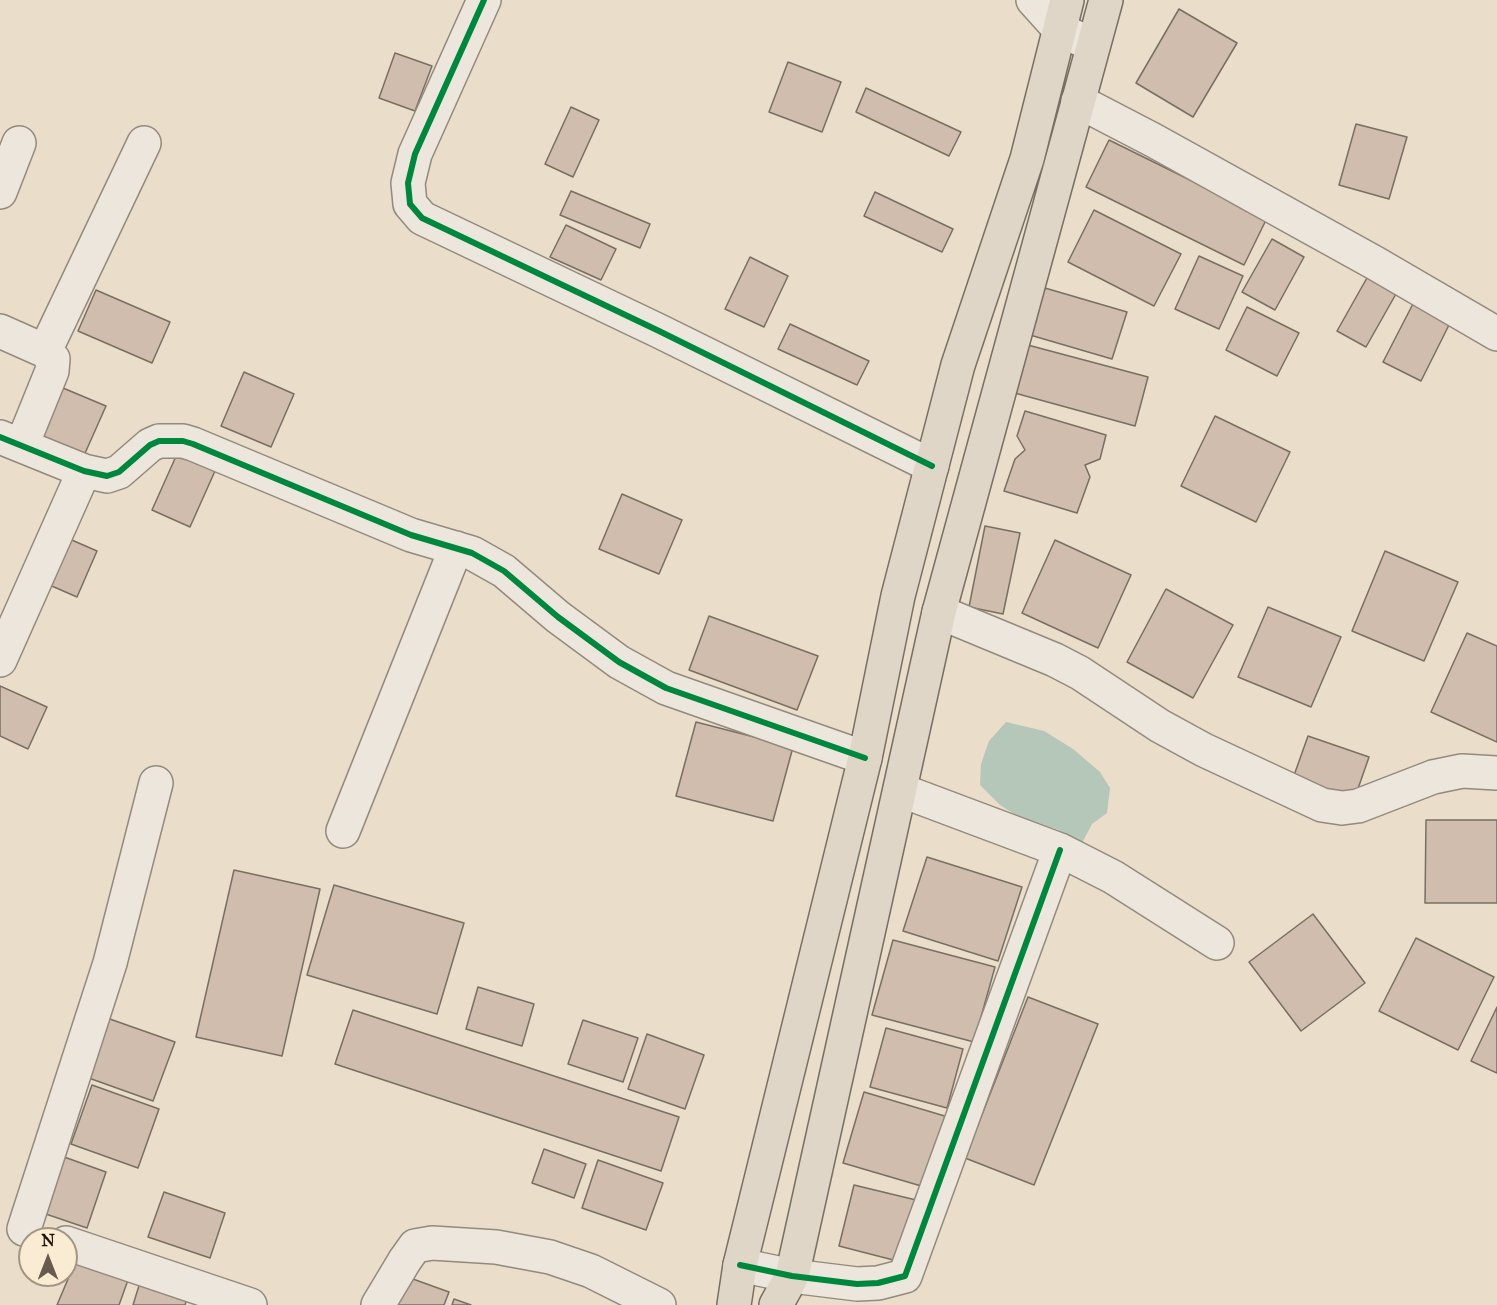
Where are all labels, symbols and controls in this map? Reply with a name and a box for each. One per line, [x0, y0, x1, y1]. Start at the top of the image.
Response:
north arrow [18, 1227, 78, 1287]
text: N [41, 1231, 55, 1250]

